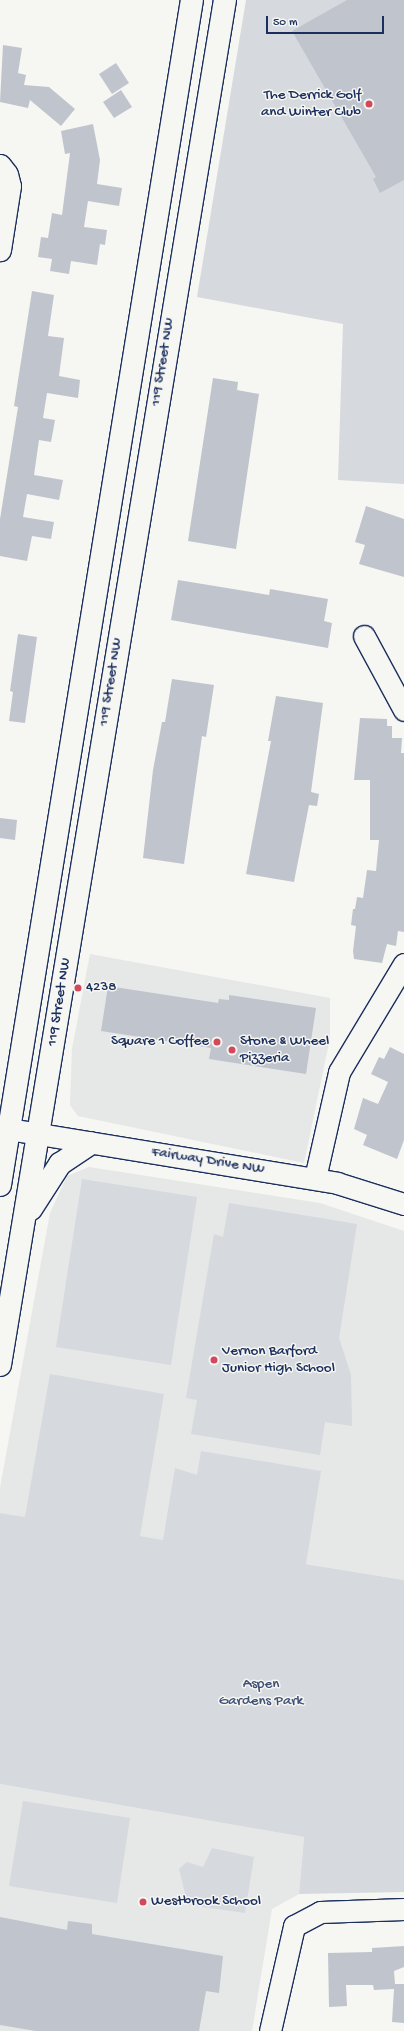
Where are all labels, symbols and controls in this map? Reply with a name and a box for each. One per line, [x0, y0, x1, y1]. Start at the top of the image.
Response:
scale bar [268, 8, 386, 34]
text: 50 m [273, 16, 298, 30]
place label: The Derrick Golf and Winter Club [261, 86, 361, 121]
marker: The Derrick Golf and Winter Club [364, 99, 374, 109]
street label: 119 Street NW [147, 317, 179, 407]
street label: 119 Street NW [95, 637, 127, 727]
street label: 119 Street NW [44, 957, 76, 1047]
place label: 4238 [86, 979, 116, 997]
marker: 4238 [73, 983, 83, 993]
place label: Stone & Wheel Pizzeria [240, 1032, 329, 1067]
place label: Square 1 Coffee [111, 1033, 209, 1051]
marker: Square 1 Coffee [212, 1037, 222, 1047]
marker: Stone & Wheel Pizzeria [227, 1045, 237, 1055]
street label: Fairway Drive NW [150, 1143, 266, 1179]
place label: Vernon Barford Junior High School [222, 1342, 335, 1377]
marker: Vernon Barford Junior High School [209, 1355, 219, 1365]
park label: Aspen Gardens Park [219, 1675, 303, 1710]
place label: Westbrook School [151, 1893, 261, 1911]
marker: Westbrook School [138, 1897, 148, 1907]

